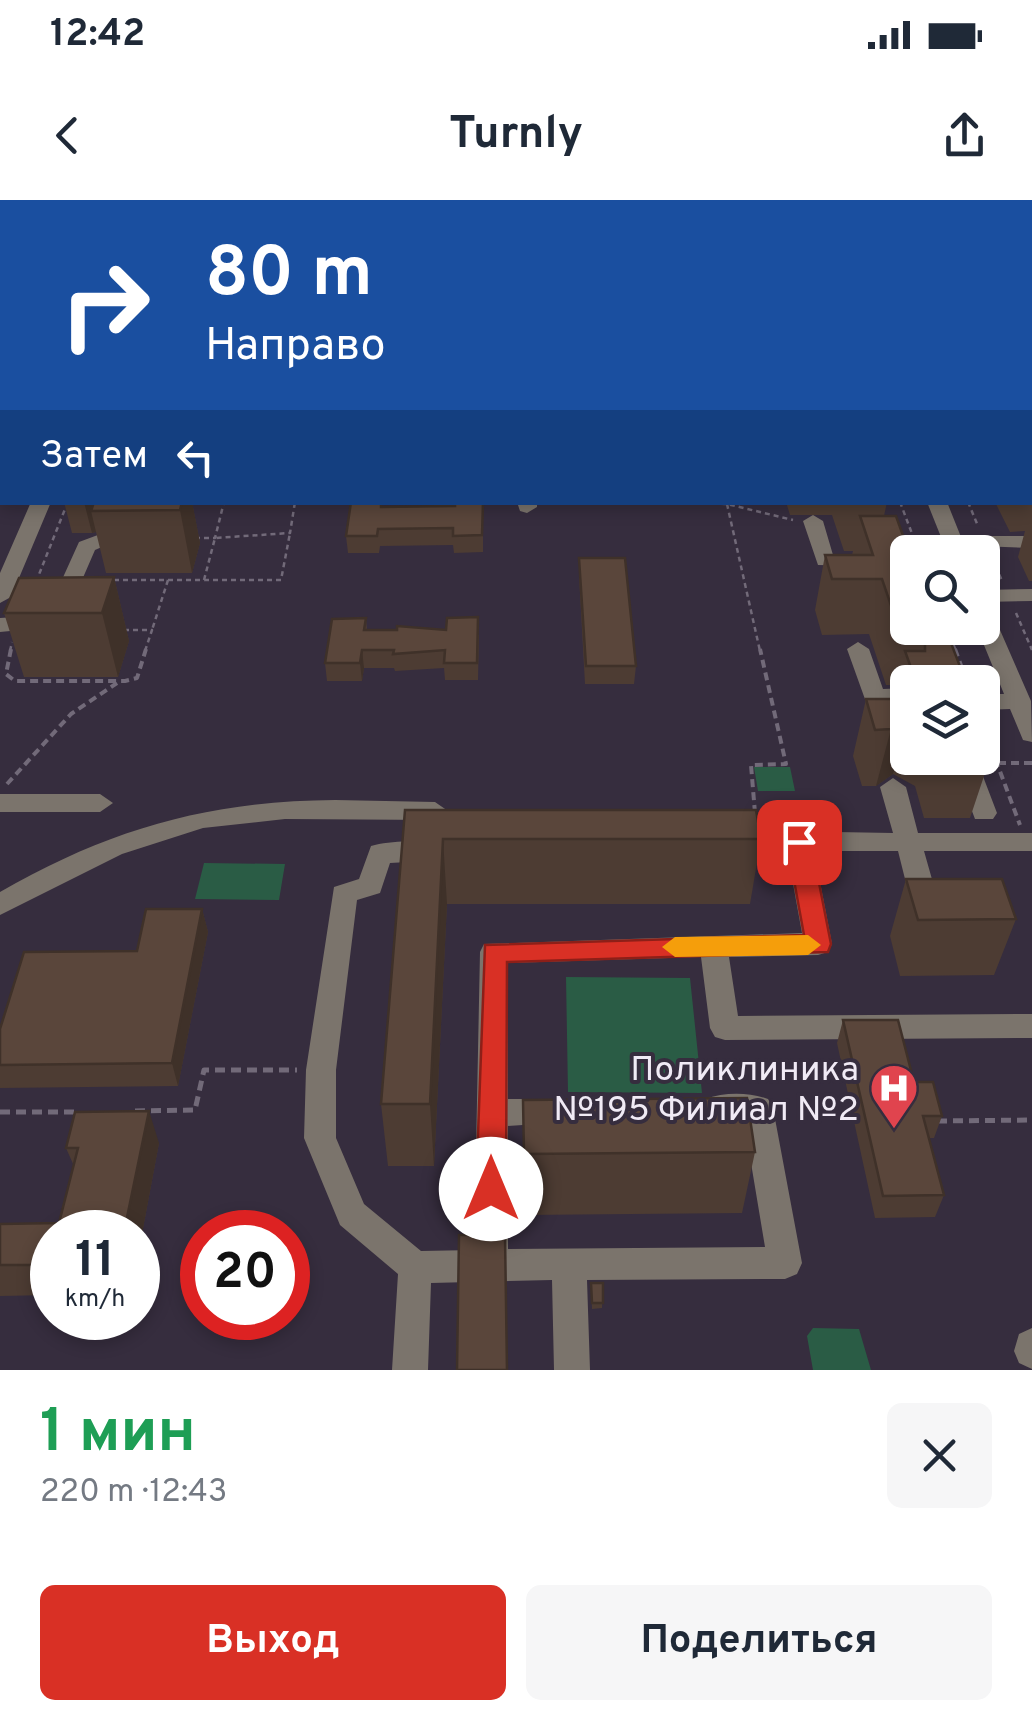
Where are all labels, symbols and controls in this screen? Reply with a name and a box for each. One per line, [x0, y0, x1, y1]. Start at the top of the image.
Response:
text: 12:42 [50, 11, 145, 60]
text: Turnly [449, 107, 583, 164]
icon: back [40, 108, 95, 163]
icon: share [937, 108, 992, 163]
text: 80 m [205, 232, 373, 321]
icon: right [40, 240, 170, 370]
text: Направо [205, 319, 386, 376]
icon: left [168, 430, 223, 485]
text: Затем [40, 433, 148, 482]
map controls [890, 535, 1000, 775]
button: search [890, 535, 1000, 645]
button: layers [890, 665, 1000, 775]
pin [757, 800, 842, 885]
icon: arrive [772, 815, 827, 870]
place label: Поликлиника №195 Филиал №2 [553, 1049, 859, 1133]
hospital icon: Поликлиника №195 Филиал №2 [868, 1062, 920, 1130]
position arrow [439, 1137, 543, 1241]
speed limit sign: 20 [180, 1210, 310, 1340]
text: 11 [75, 1231, 115, 1294]
text: km/h [65, 1284, 125, 1316]
text: 1 мин [40, 1397, 196, 1473]
button: close [887, 1403, 992, 1508]
text: 220 m · 12:43 [40, 1473, 227, 1513]
button: Выход [40, 1585, 506, 1700]
button: Поделиться [526, 1585, 992, 1700]

